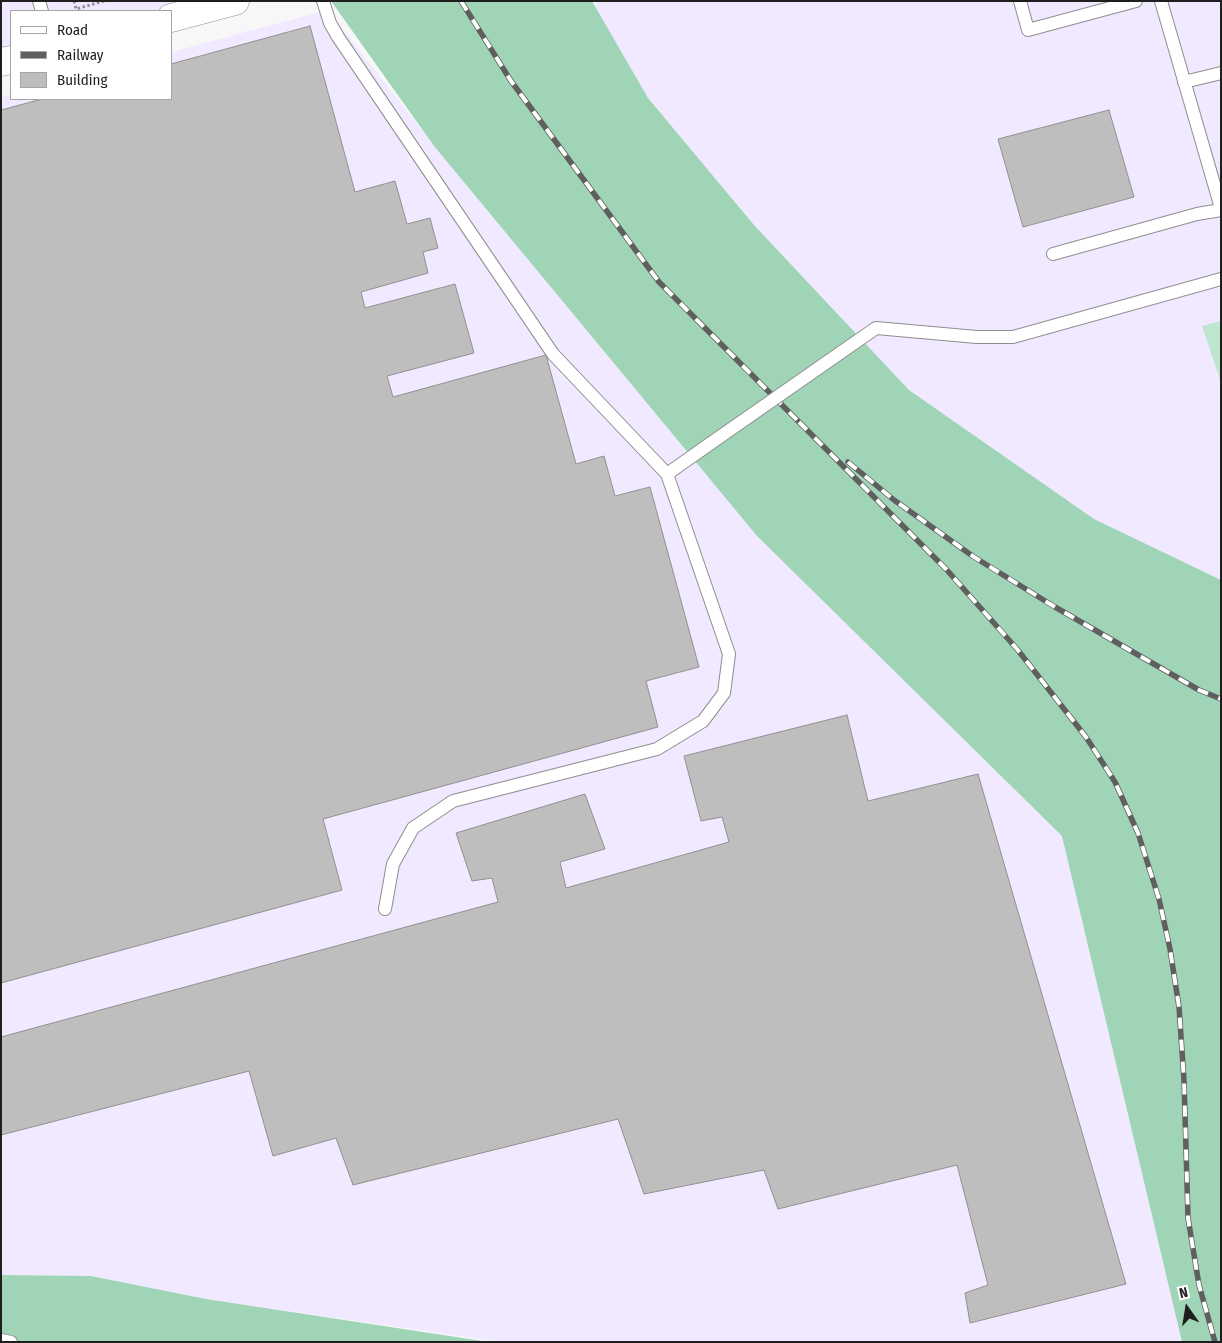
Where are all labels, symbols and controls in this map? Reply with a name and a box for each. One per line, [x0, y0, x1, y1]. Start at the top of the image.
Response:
legend [10, 10, 172, 100]
text: Road [57, 21, 88, 39]
text: Railway [57, 46, 104, 64]
text: Building [57, 71, 108, 89]
north arrow [1162, 1283, 1212, 1333]
text: N [1178, 1284, 1190, 1302]

